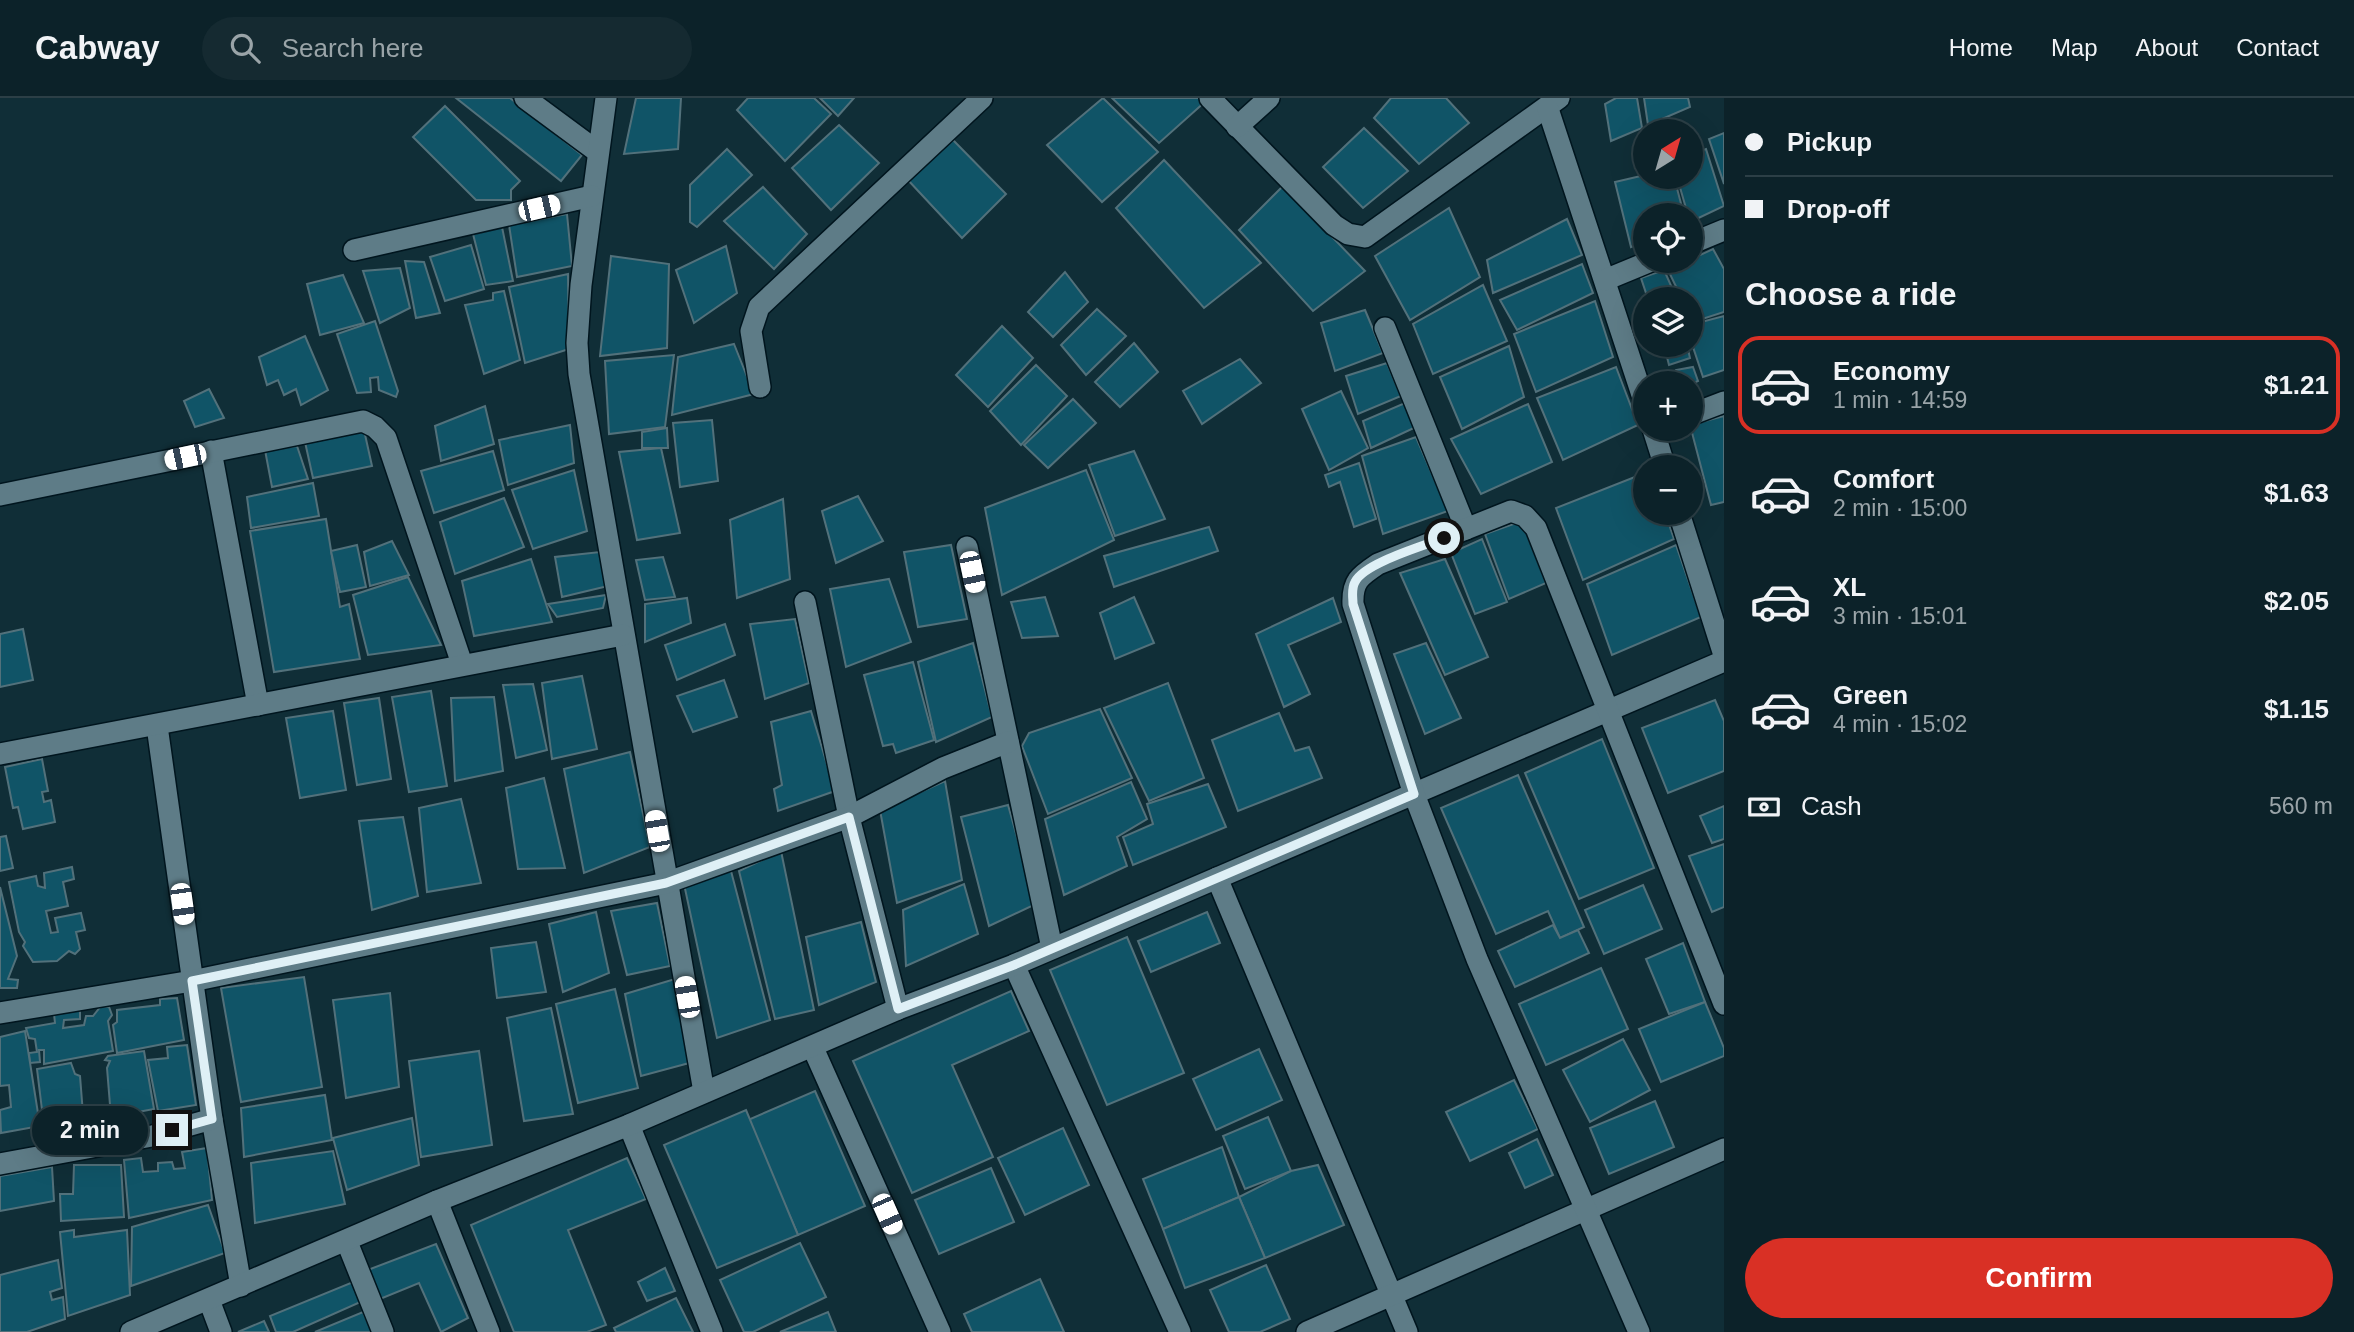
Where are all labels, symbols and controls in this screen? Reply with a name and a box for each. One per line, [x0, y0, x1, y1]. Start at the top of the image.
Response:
search box [202, 17, 692, 80]
text: Cabway [35, 29, 160, 66]
icon: search [226, 29, 264, 67]
text: Search here [282, 33, 423, 63]
text: Home [1949, 34, 2013, 61]
text: Map [2051, 34, 2098, 61]
text: About [2136, 34, 2198, 61]
text: Contact [2236, 34, 2319, 61]
north arrow [1633, 119, 1703, 189]
map controls [1633, 119, 1703, 525]
text: Pickup [1787, 127, 1872, 157]
car [517, 193, 562, 223]
text: Drop-off [1787, 194, 1890, 224]
button: locate [1633, 203, 1703, 273]
text: Choose a ride [1745, 276, 1957, 312]
button: layers [1633, 287, 1703, 357]
icon: car [1749, 354, 1812, 417]
text: Economy [1833, 356, 1950, 386]
text: $1.21 [2264, 370, 2329, 400]
button: + [1633, 371, 1703, 441]
text: 1 min · 14:59 [1833, 387, 1967, 413]
car [163, 442, 208, 472]
button: − [1633, 455, 1703, 525]
icon: car [1749, 462, 1812, 525]
text: Comfort [1833, 464, 1934, 494]
text: $1.63 [2264, 478, 2329, 508]
text: 2 min · 15:00 [1833, 495, 1967, 521]
route start [1428, 522, 1460, 554]
car [958, 549, 987, 595]
icon: car [1749, 570, 1812, 633]
text: XL [1833, 572, 1866, 602]
text: $2.05 [2264, 586, 2329, 616]
text: 3 min · 15:01 [1833, 603, 1967, 629]
icon: car [1749, 678, 1812, 741]
text: Green [1833, 680, 1908, 710]
text: $1.15 [2264, 694, 2329, 724]
text: 4 min · 15:02 [1833, 711, 1967, 737]
icon: cash [1745, 788, 1783, 826]
text: Cash [1801, 791, 1862, 821]
text: 560 m [2269, 793, 2333, 819]
car [644, 808, 671, 854]
car [169, 882, 196, 926]
car [674, 974, 701, 1020]
callout: 2 min [32, 1105, 148, 1154]
route end [156, 1114, 188, 1146]
text: 2 min [60, 1117, 120, 1143]
car [869, 1191, 906, 1237]
button: Confirm [1745, 1238, 2333, 1318]

